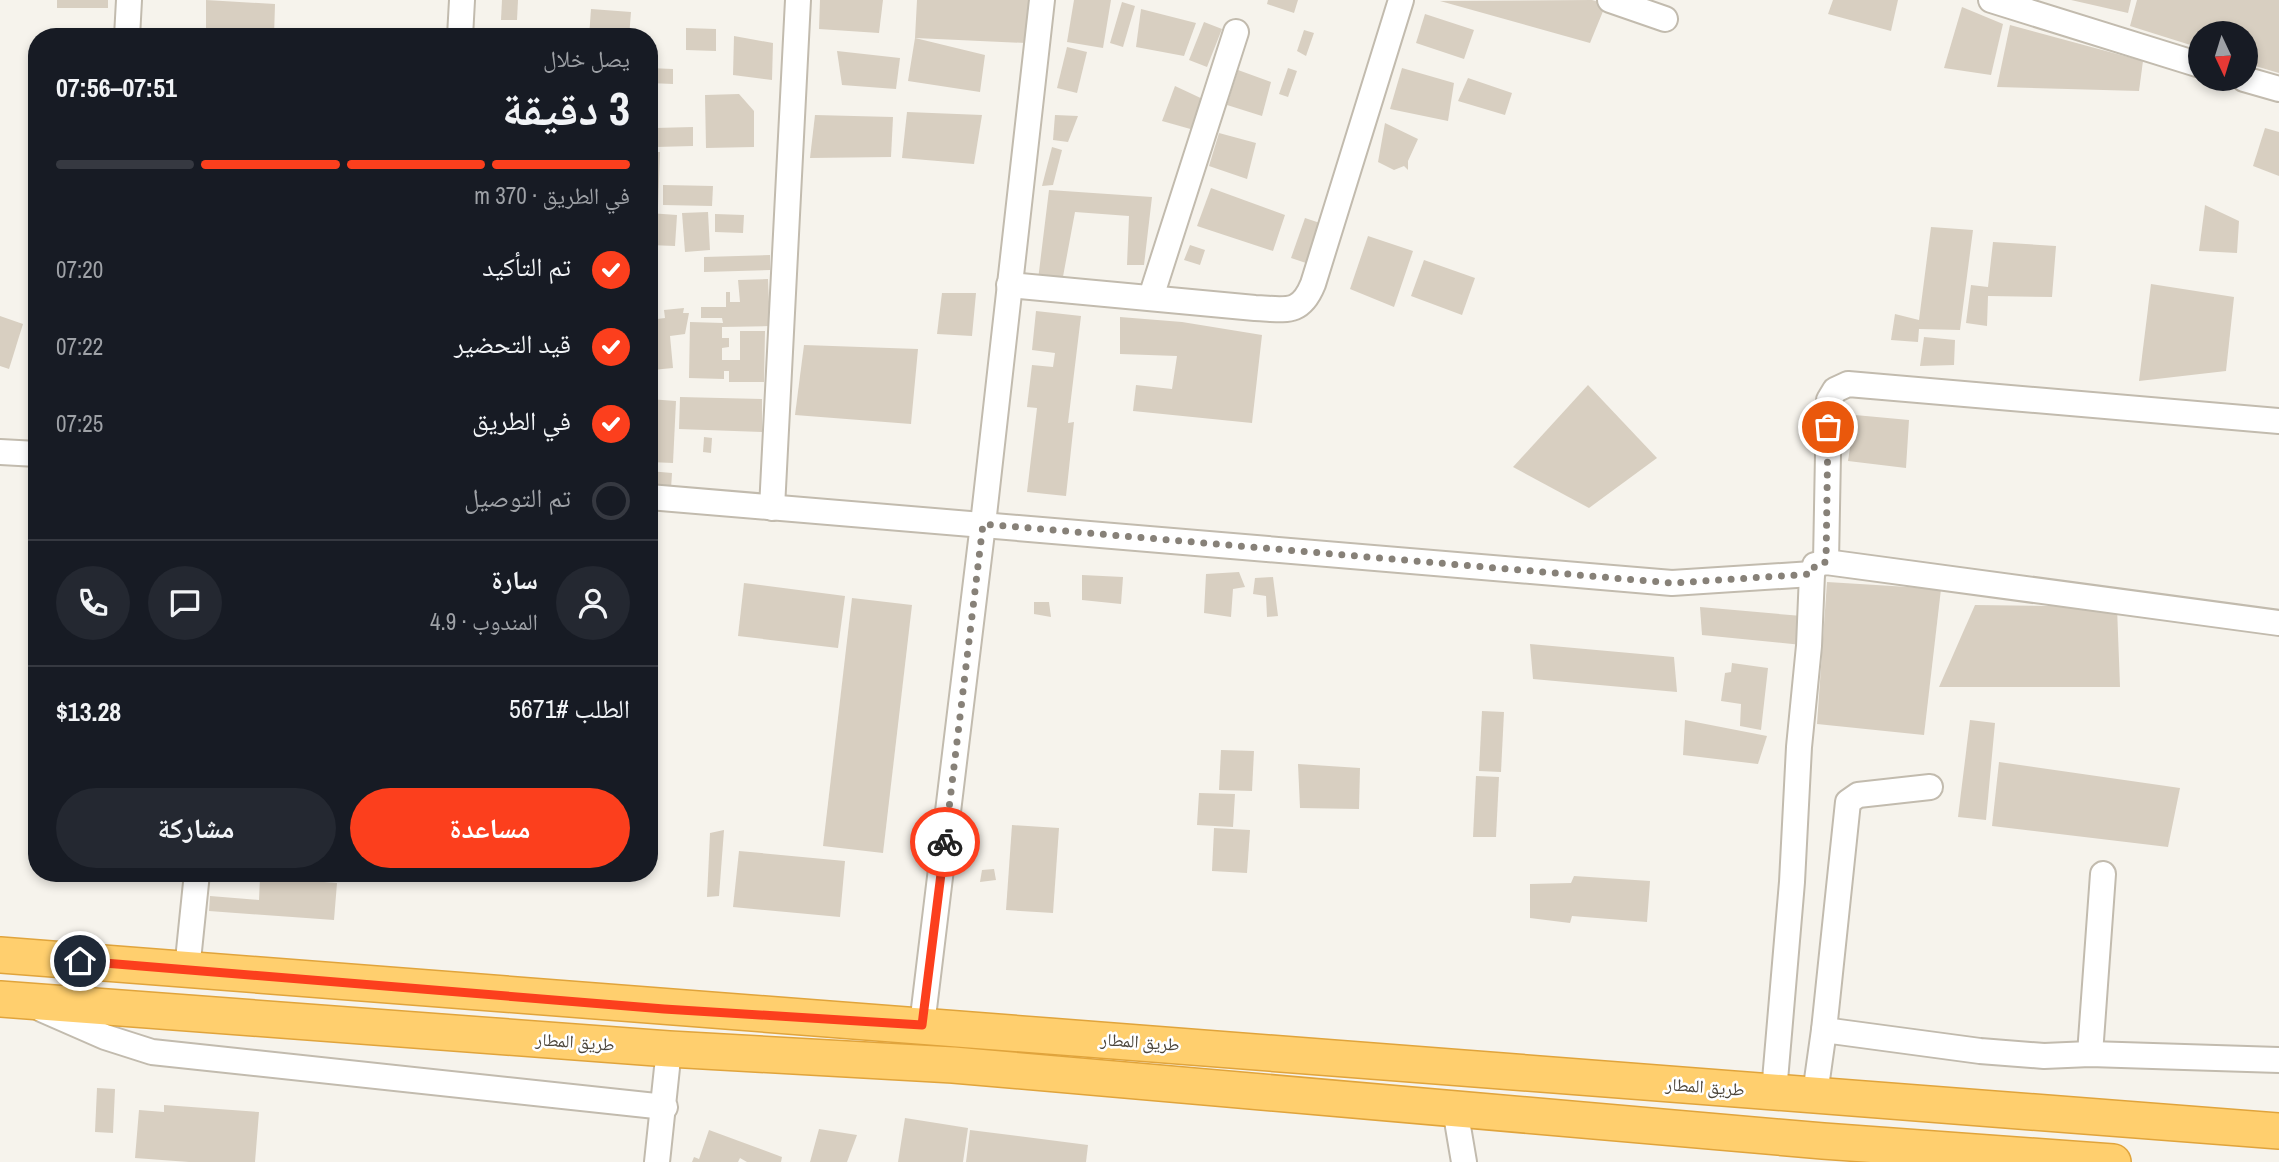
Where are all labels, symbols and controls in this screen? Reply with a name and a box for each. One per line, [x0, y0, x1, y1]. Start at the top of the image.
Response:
north arrow [2188, 21, 2258, 91]
map controls [2188, 21, 2258, 91]
text: يصل خلال [543, 43, 630, 74]
text: 07:51–07:56 [56, 70, 177, 105]
text: 3 دقيقة [502, 77, 630, 139]
text: في الطريق · 370 m [474, 180, 630, 211]
text: تم التأكيد [482, 249, 571, 284]
icon: check [592, 251, 630, 289]
text: 07:20 [56, 254, 103, 285]
text: قيد التحضير [454, 326, 571, 361]
icon: check [592, 328, 630, 366]
text: 07:22 [56, 331, 103, 362]
pin [1798, 397, 1858, 457]
text: في الطريق [472, 403, 571, 438]
icon: check [592, 405, 630, 443]
text: 07:25 [56, 408, 103, 439]
icon: bag [1809, 408, 1847, 446]
text: تم التوصيل [464, 480, 571, 515]
text: سارة [491, 562, 538, 597]
button: phone [56, 566, 130, 640]
button: chat [148, 566, 222, 640]
button: person [556, 566, 630, 640]
text: المندوب · 4.9 [430, 606, 538, 637]
text: الطلب #5671 [509, 691, 630, 726]
text: $13.28 [56, 694, 121, 729]
button: مشاركة [56, 788, 336, 868]
button: مساعدة [350, 788, 630, 868]
courier [910, 807, 980, 877]
icon: bike [926, 823, 964, 861]
pin [50, 931, 110, 991]
icon: home [61, 942, 99, 980]
street label: طريق المطار [534, 1026, 615, 1057]
street label: طريق المطار [1099, 1026, 1180, 1057]
street label: طريق المطار [1664, 1071, 1745, 1102]

